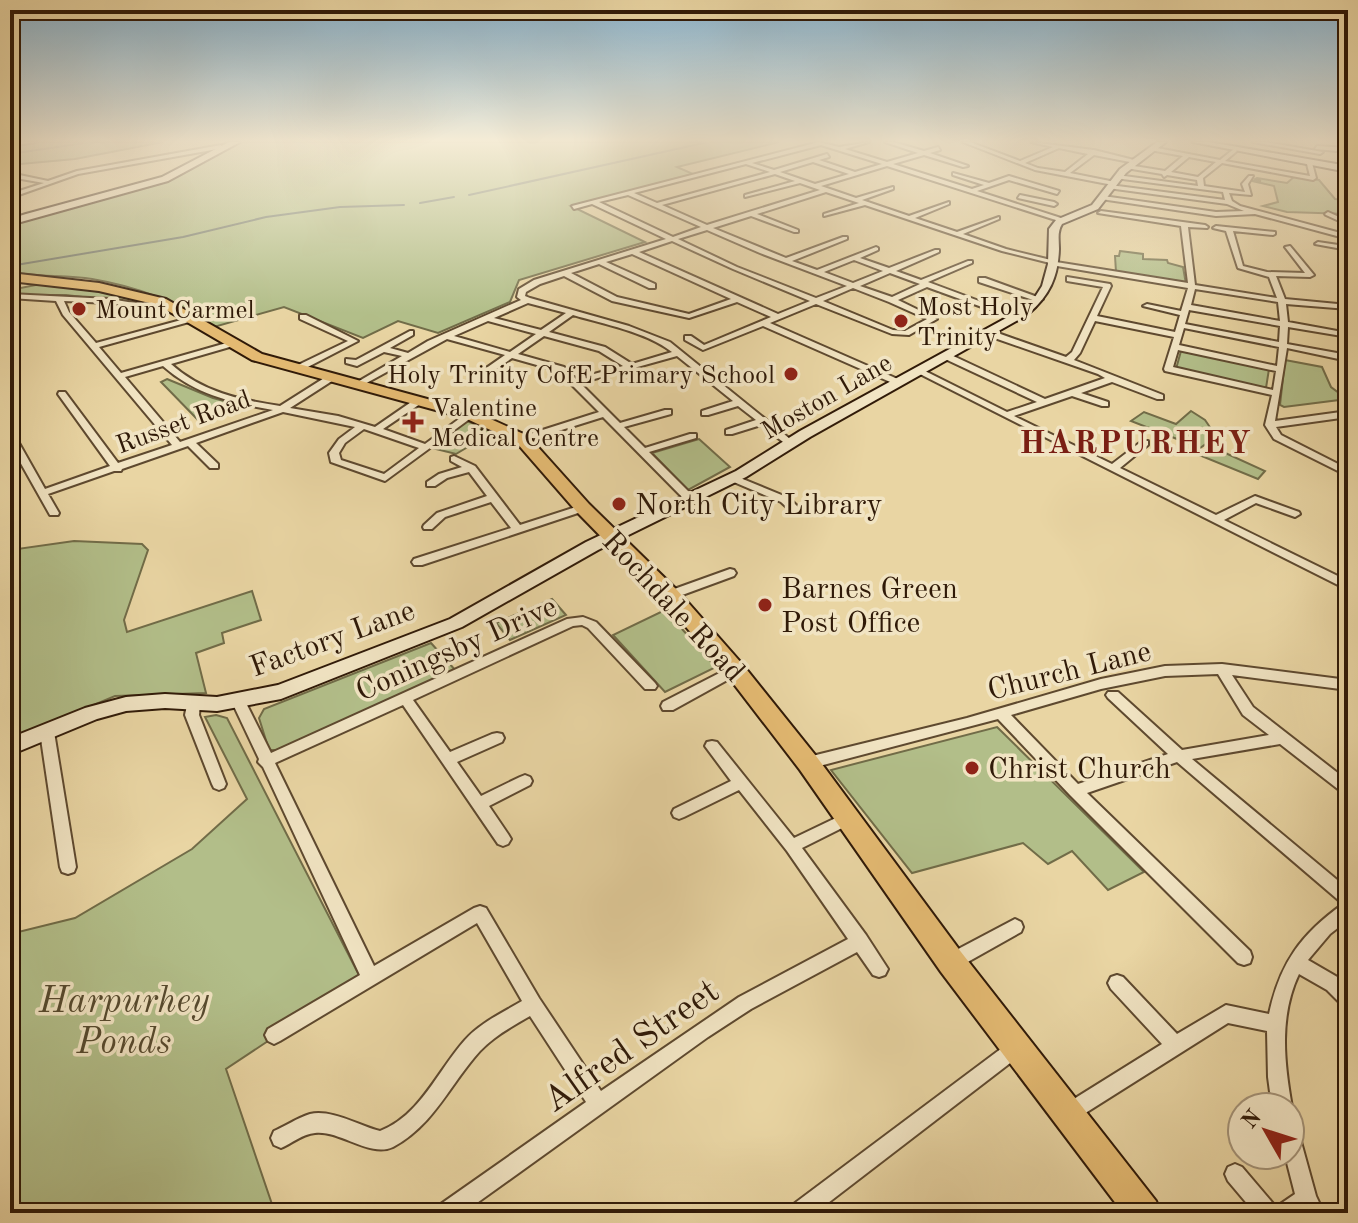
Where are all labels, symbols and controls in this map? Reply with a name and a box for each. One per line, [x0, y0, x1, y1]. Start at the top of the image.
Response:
place label: Most Holy Trinity [917, 295, 1034, 351]
place label: Mount Carmel [95, 298, 255, 324]
marker: Mount Carmel [70, 300, 88, 318]
marker: Most Holy Trinity [892, 312, 910, 330]
street label: Moston Lane [757, 350, 897, 445]
place label: Holy Trinity CofE Primary School [387, 363, 775, 389]
marker: Holy Trinity CofE Primary School [782, 365, 800, 383]
street label: Russet Road [113, 386, 255, 459]
place label: Valentine Medical Centre [431, 396, 599, 452]
marker: Valentine Medical Centre [402, 411, 424, 433]
district label: HARPURHEY [1019, 429, 1253, 461]
place label: North City Library [635, 491, 882, 521]
marker: North City Library [610, 495, 628, 513]
street label: Rochdale Road [596, 526, 749, 688]
place label: Barnes Green Post Office [781, 575, 958, 639]
street label: Coningsby Drive [352, 592, 562, 708]
street label: Factory Lane [246, 596, 419, 684]
marker: Barnes Green Post Office [756, 596, 774, 614]
street label: Church Lane [985, 637, 1154, 707]
place label: Christ Church [988, 755, 1171, 785]
marker: Christ Church [963, 759, 981, 777]
street label: Alfred Street [538, 974, 726, 1121]
park label: Harpurhey Ponds [38, 985, 210, 1062]
north arrow [1226, 1091, 1306, 1171]
text: N [1238, 1106, 1266, 1133]

